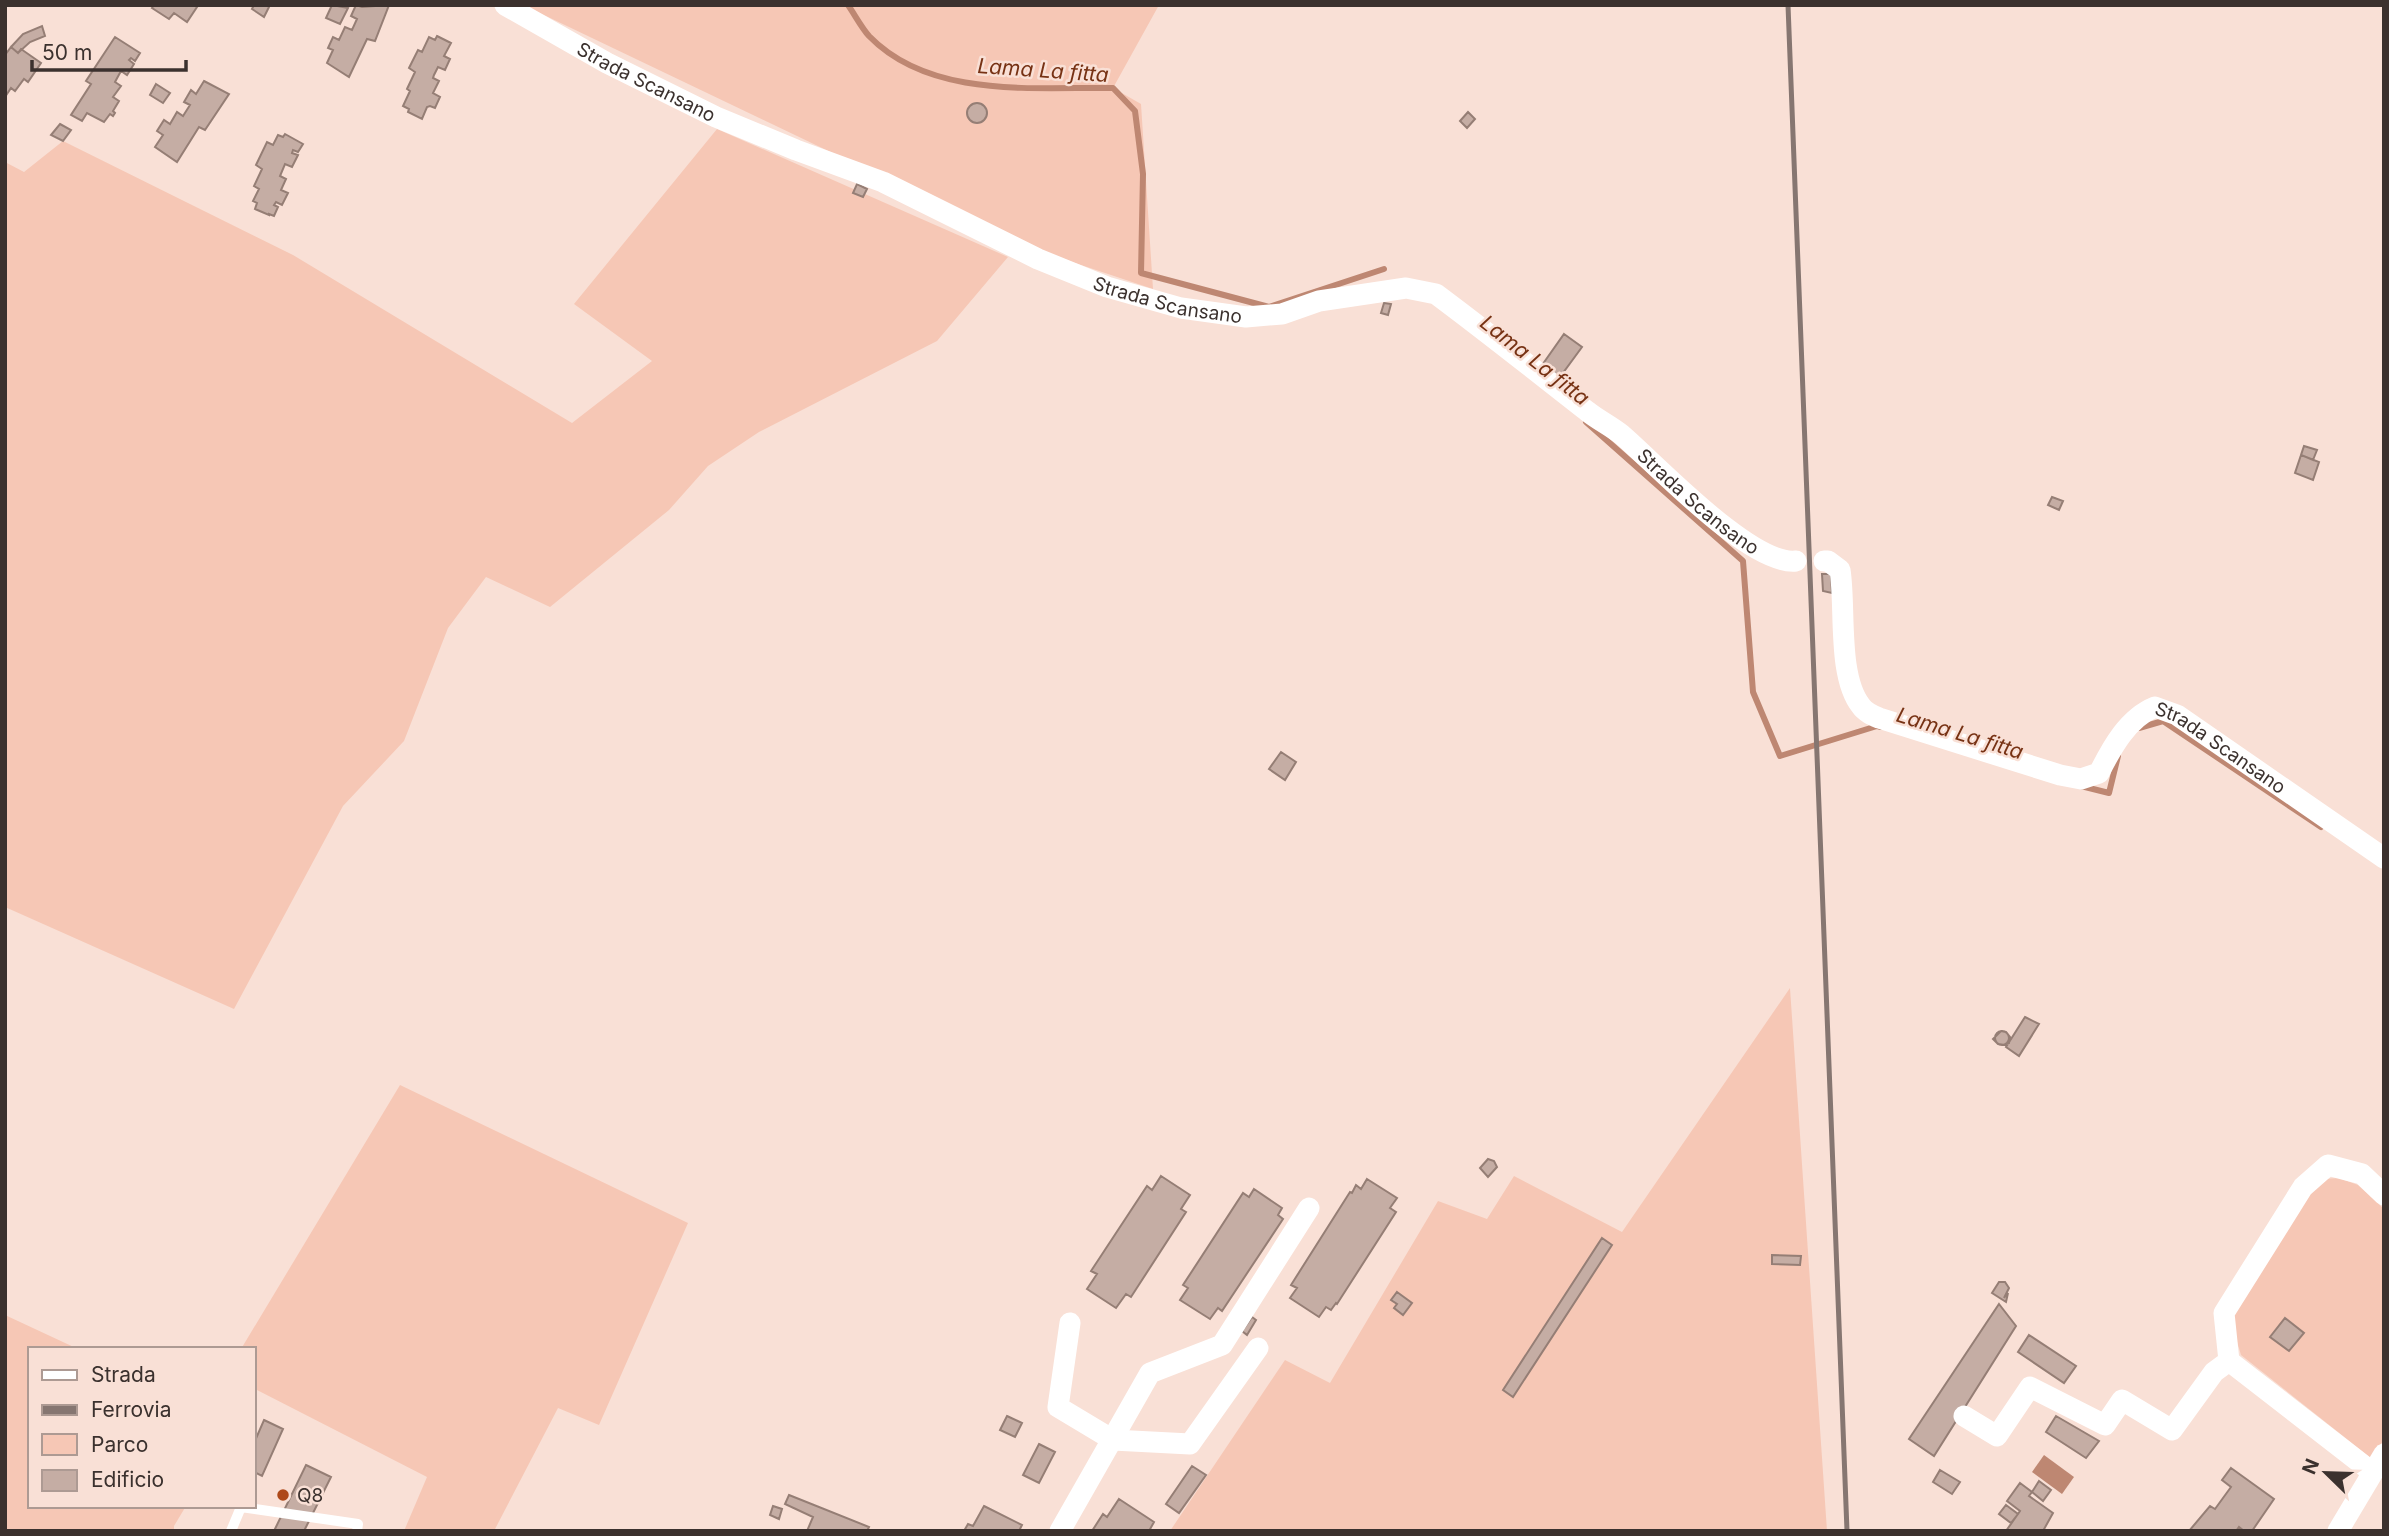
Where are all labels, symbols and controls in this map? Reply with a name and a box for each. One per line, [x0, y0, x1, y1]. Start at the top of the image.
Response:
scale bar [32, 28, 186, 72]
street label: Strada Scansano [573, 37, 720, 127]
text: 50 m [42, 40, 92, 65]
water label: Lama La fitta [977, 53, 1110, 87]
street label: Strada Scansano [1090, 271, 1244, 328]
water label: Lama La fitta [1475, 310, 1595, 410]
street label: Strada Scansano [1633, 443, 1763, 559]
street label: Strada Scansano [2152, 697, 2290, 798]
water label: Lama La fitta [1893, 702, 2027, 764]
legend [28, 1347, 256, 1508]
text: Strada [91, 1362, 156, 1387]
text: Ferrovia [91, 1397, 171, 1422]
text: Parco [91, 1432, 148, 1457]
north arrow [2291, 1438, 2361, 1508]
text: N [2297, 1455, 2324, 1478]
text: Edificio [91, 1467, 164, 1492]
place label: Q8 [297, 1484, 323, 1507]
marker: Q8 [275, 1487, 291, 1503]

